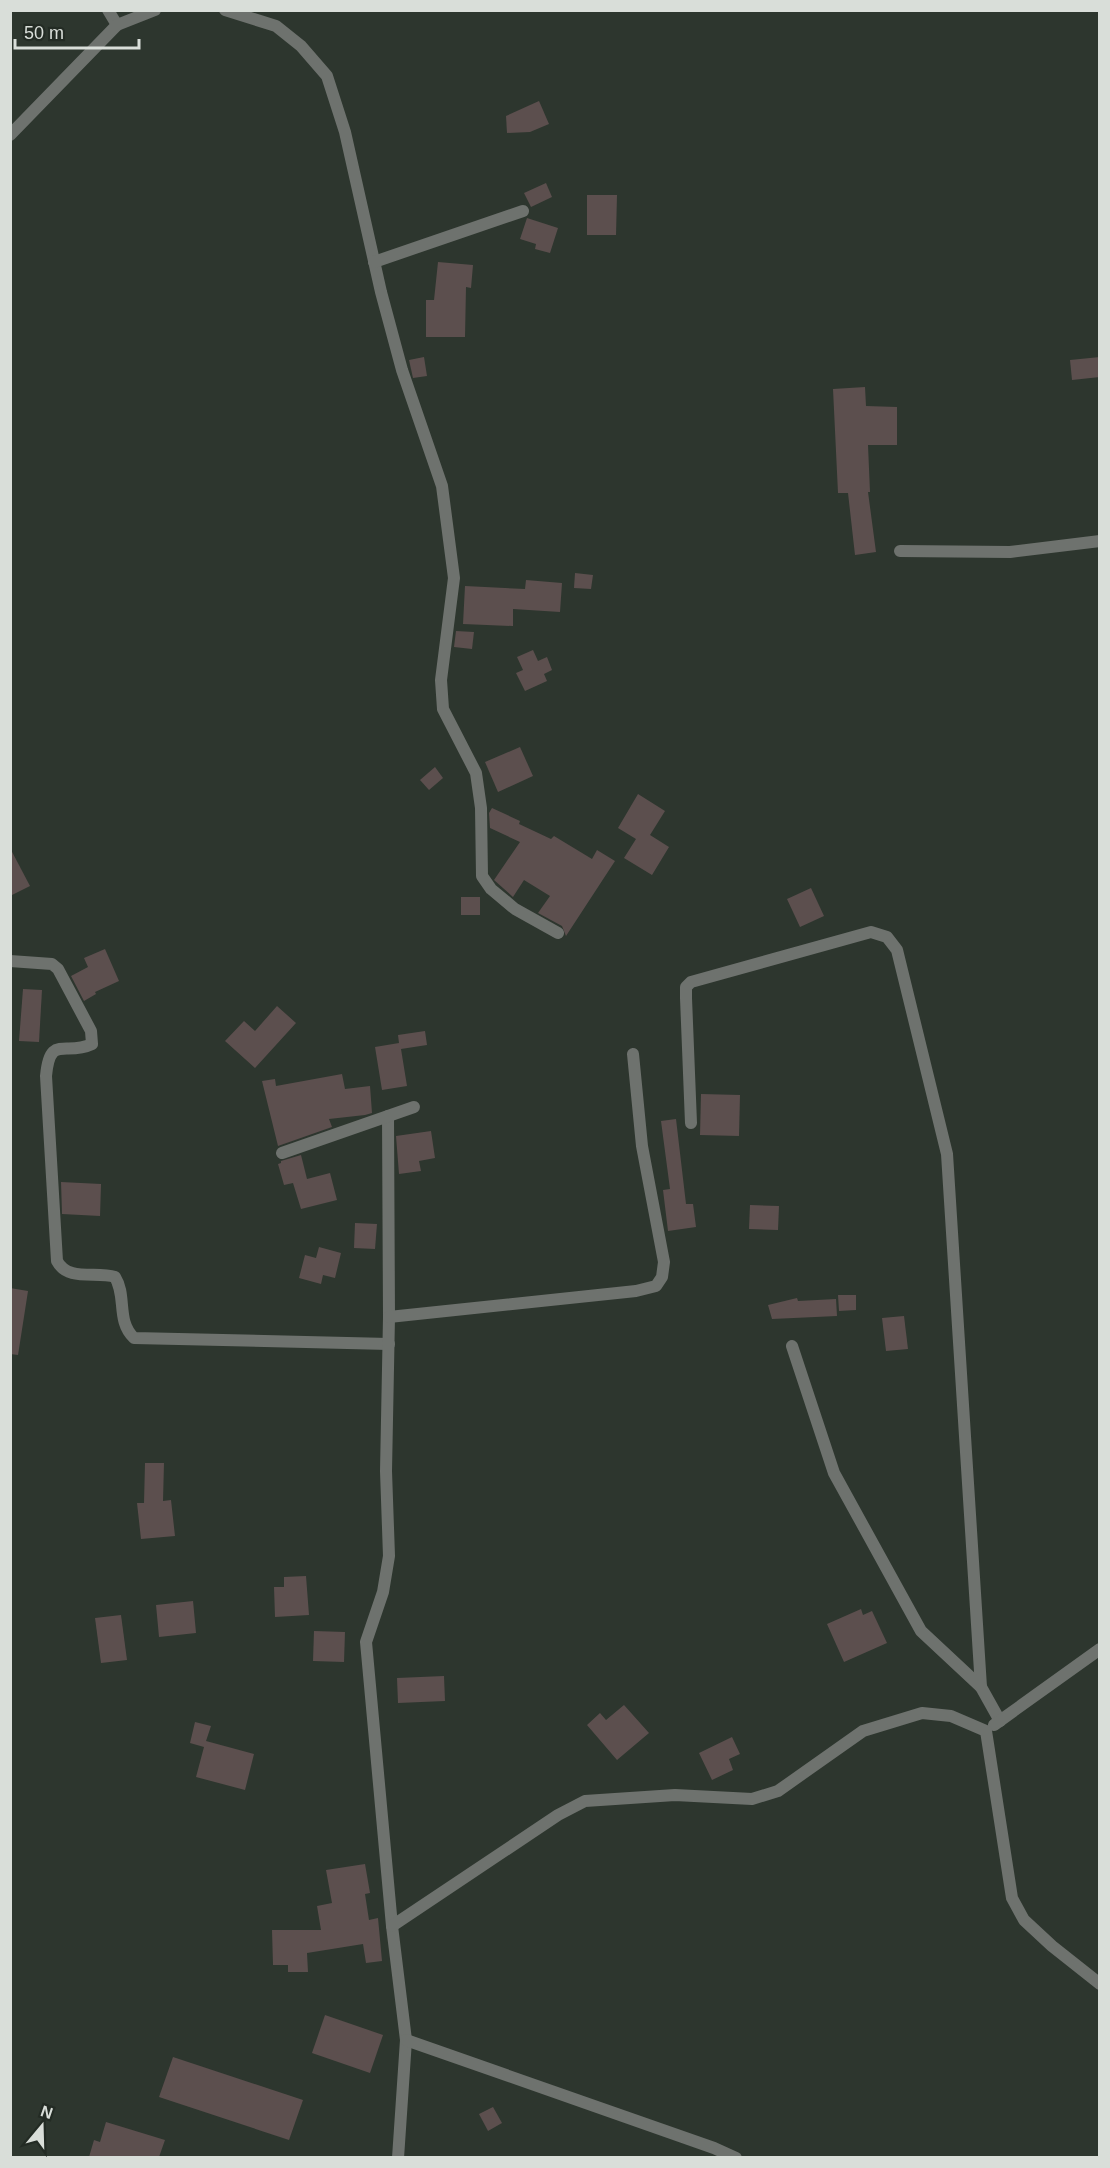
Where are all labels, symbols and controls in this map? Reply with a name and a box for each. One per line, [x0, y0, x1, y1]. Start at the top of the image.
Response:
scale bar [15, 12, 140, 50]
text: 50 m [24, 23, 64, 43]
north arrow [12, 2096, 72, 2156]
text: N [38, 2102, 55, 2122]

